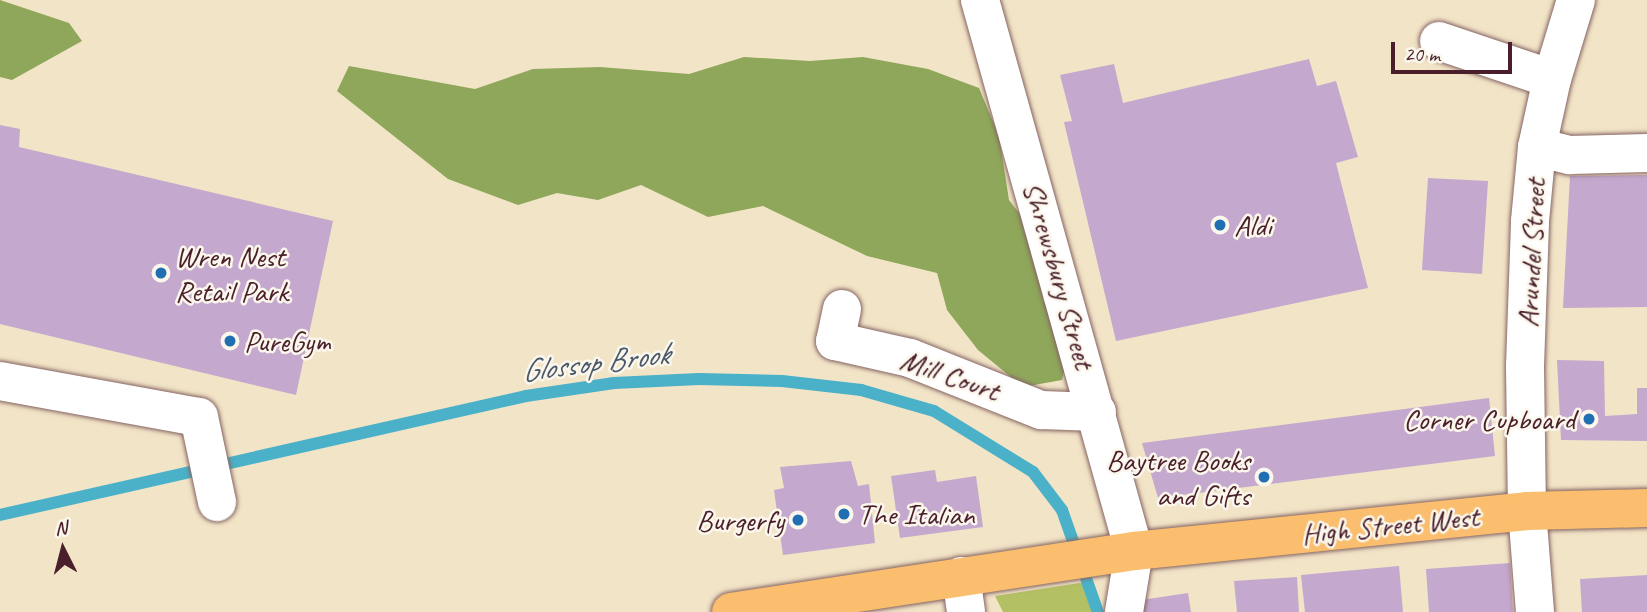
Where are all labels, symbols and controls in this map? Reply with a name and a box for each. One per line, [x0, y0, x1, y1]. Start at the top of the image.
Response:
scale bar [1395, 28, 1516, 72]
text: 20 m [1404, 41, 1440, 67]
street label: Shrewsbury Street [1015, 177, 1103, 373]
street label: Arundel Street [1509, 177, 1553, 329]
place label: Aldi [1234, 207, 1272, 243]
marker: Aldi [1212, 217, 1228, 233]
place label: Wren Nest Retail Park [175, 238, 288, 308]
marker: Wren Nest Retail Park [153, 265, 169, 281]
place label: PureGym [244, 323, 331, 359]
marker: PureGym [222, 333, 238, 349]
water label: Glossop Brook [519, 335, 671, 391]
street label: Mill Court [896, 341, 1004, 409]
place label: Corner Cupboard [1403, 401, 1575, 437]
marker: Corner Cupboard [1581, 411, 1597, 427]
place label: Baytree Books and Gifts [1106, 442, 1250, 512]
marker: Baytree Books and Gifts [1256, 469, 1272, 485]
place label: The Italian [858, 496, 975, 532]
street label: High Street West [1299, 498, 1481, 552]
place label: Burgerfy [696, 502, 784, 538]
marker: The Italian [836, 506, 852, 522]
marker: Burgerfy [790, 512, 806, 528]
north arrow [28, 514, 98, 584]
text: N [54, 516, 68, 541]

